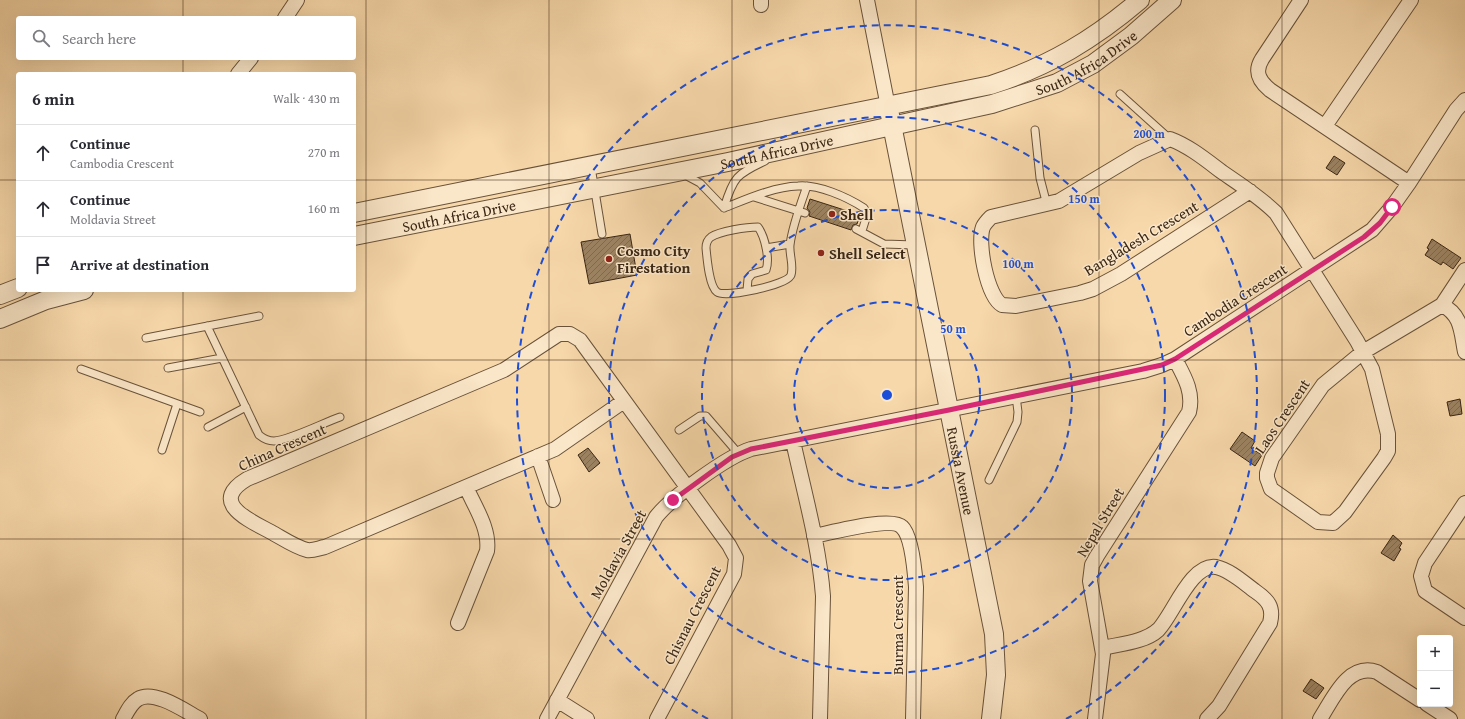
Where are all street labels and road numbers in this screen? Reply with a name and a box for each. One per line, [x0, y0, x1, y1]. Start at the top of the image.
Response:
street label: South Africa Drive [1032, 25, 1142, 100]
street label: South Africa Drive [718, 129, 835, 174]
street label: South Africa Drive [400, 194, 518, 237]
street label: Bangladesh Crescent [1080, 195, 1203, 280]
street label: Cambodia Crescent [1179, 258, 1292, 341]
street label: Laos Crescent [1249, 374, 1315, 457]
street label: China Crescent [235, 418, 330, 476]
street label: Russia Avenue [942, 425, 980, 517]
street label: Nepal Street [1071, 483, 1129, 561]
street label: Moldavia Street [585, 505, 652, 602]
street label: Chisnau Crescent [658, 561, 726, 668]
street label: Burma Crescent [887, 574, 908, 675]

